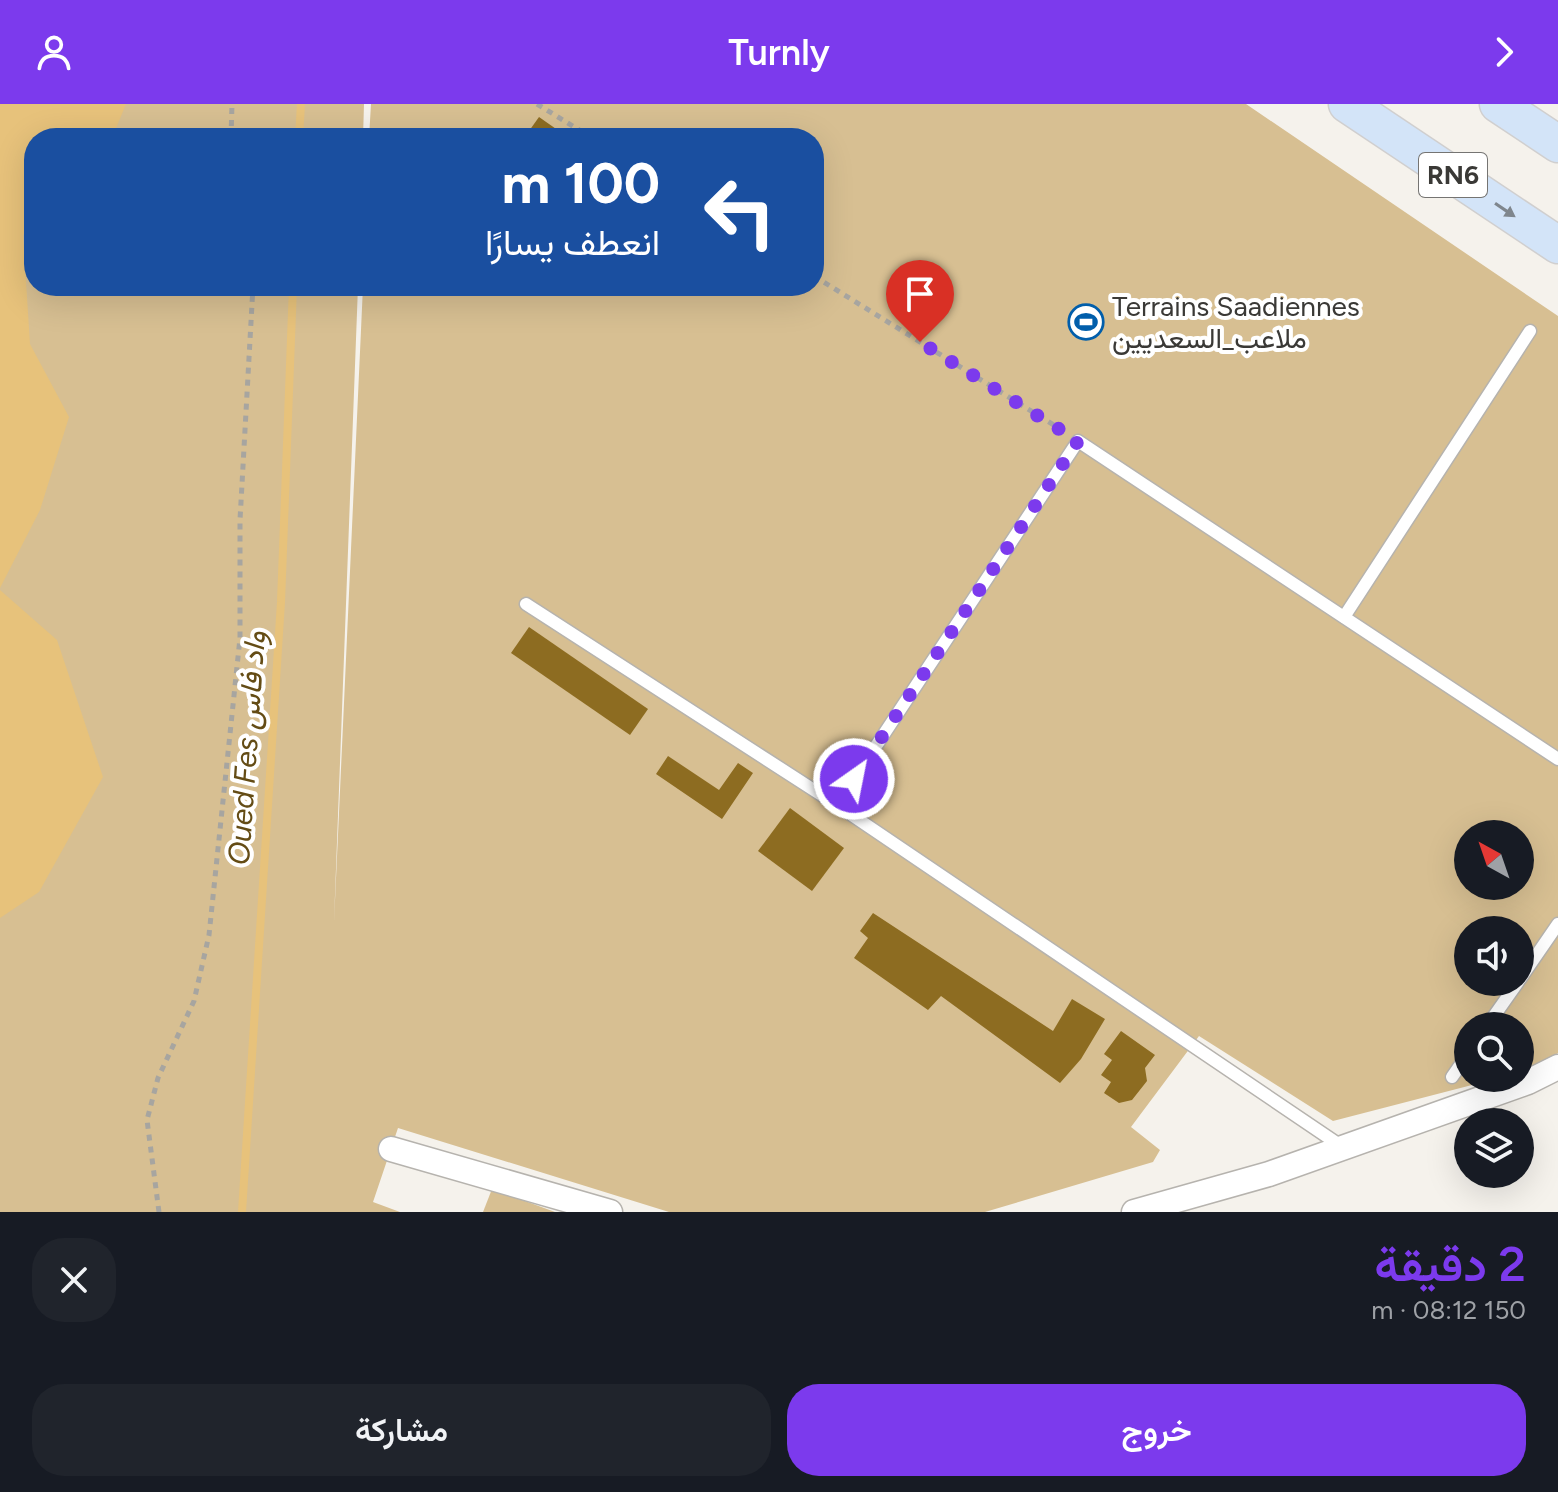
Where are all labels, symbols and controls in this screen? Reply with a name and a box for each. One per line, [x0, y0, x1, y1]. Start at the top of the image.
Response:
icon: person [32, 30, 76, 74]
icon: forward [1482, 30, 1526, 74]
text: Turnly [728, 31, 830, 74]
text: 100 m [502, 150, 660, 217]
road number: RN6 [1419, 153, 1487, 197]
icon: left [688, 160, 792, 264]
one-way arrow [1494, 202, 1516, 217]
text: انعطف يسارًا [485, 221, 660, 264]
pin [886, 260, 954, 342]
icon: arrive [898, 272, 942, 316]
place label: Terrains Saadiennes ملاعب_السعديين [1112, 289, 1360, 355]
sports icon: Terrains Saadiennes ملاعب_السعديين [1067, 303, 1105, 341]
water label: Oued Fes واد فاس [220, 630, 273, 866]
position arrow [812, 737, 896, 821]
north arrow [1454, 820, 1534, 900]
map controls [1454, 820, 1534, 1188]
button: sound [1454, 916, 1534, 996]
button: search [1454, 1012, 1534, 1092]
button: layers [1454, 1108, 1534, 1188]
text: 2 دقيقة [1374, 1235, 1526, 1293]
button: close [32, 1238, 116, 1322]
text: 150 m · 08:12 [1371, 1294, 1526, 1326]
button: مشاركة [32, 1384, 771, 1476]
button: خروج [787, 1384, 1526, 1476]

